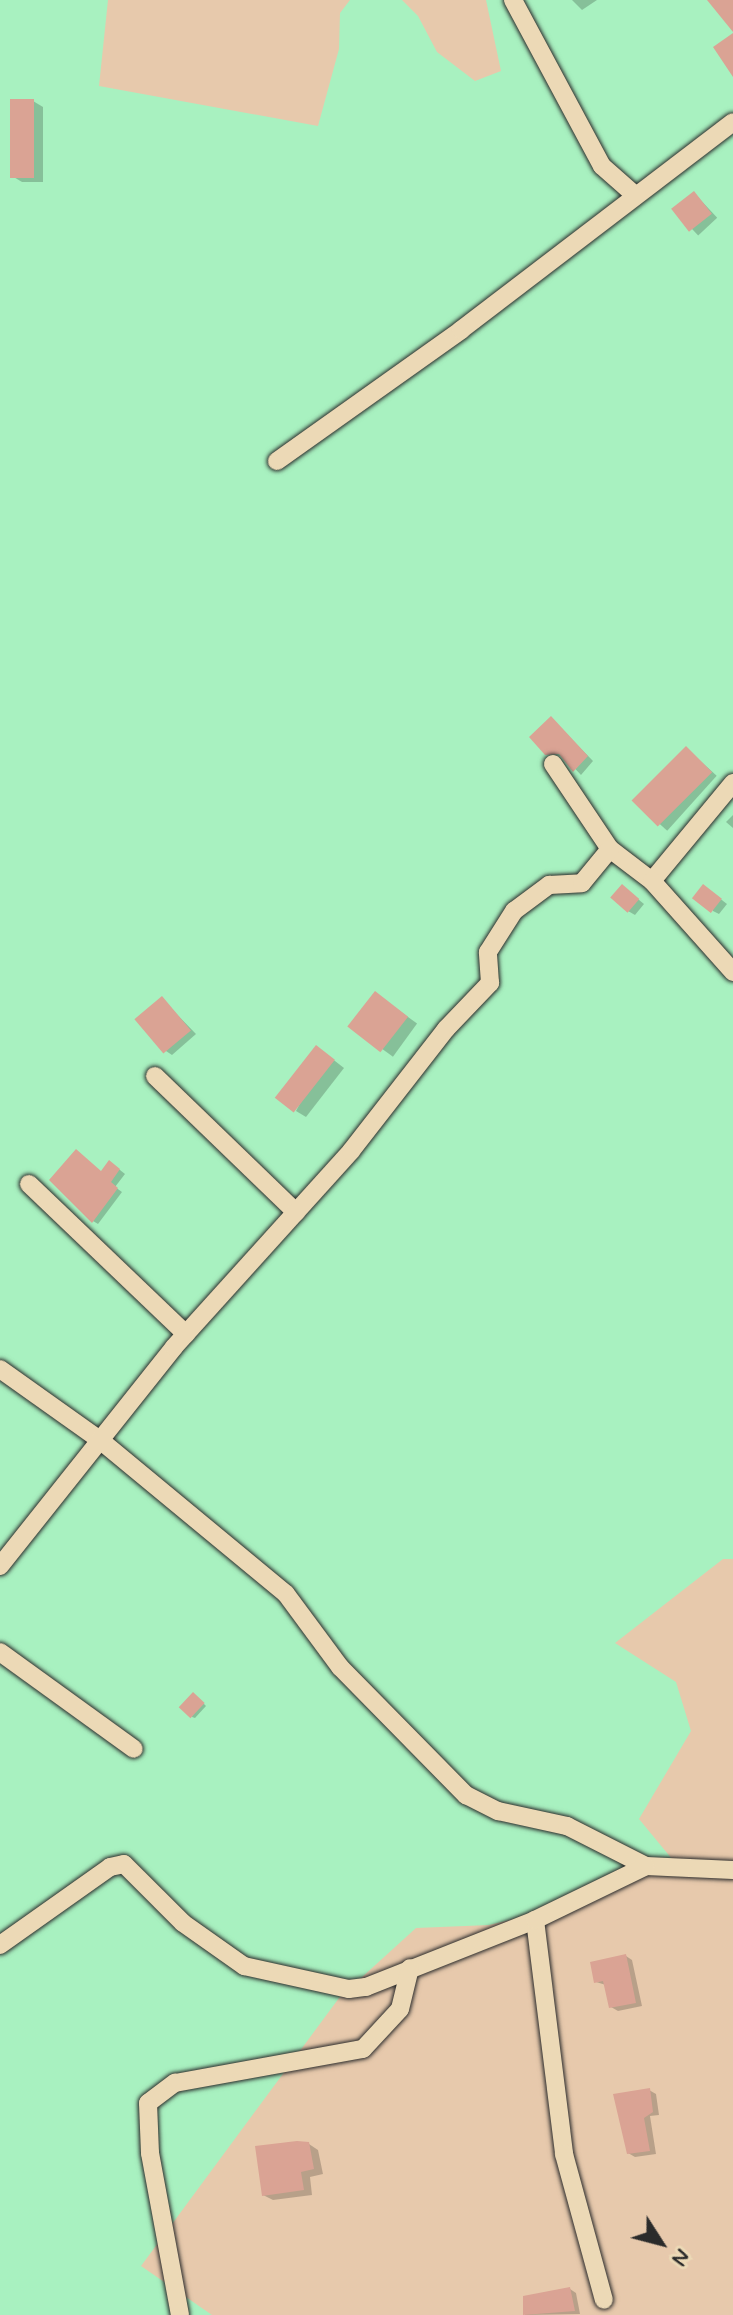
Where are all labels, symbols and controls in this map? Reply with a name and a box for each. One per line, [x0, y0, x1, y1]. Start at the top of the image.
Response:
north arrow [621, 2203, 701, 2283]
text: N [665, 2243, 696, 2271]

